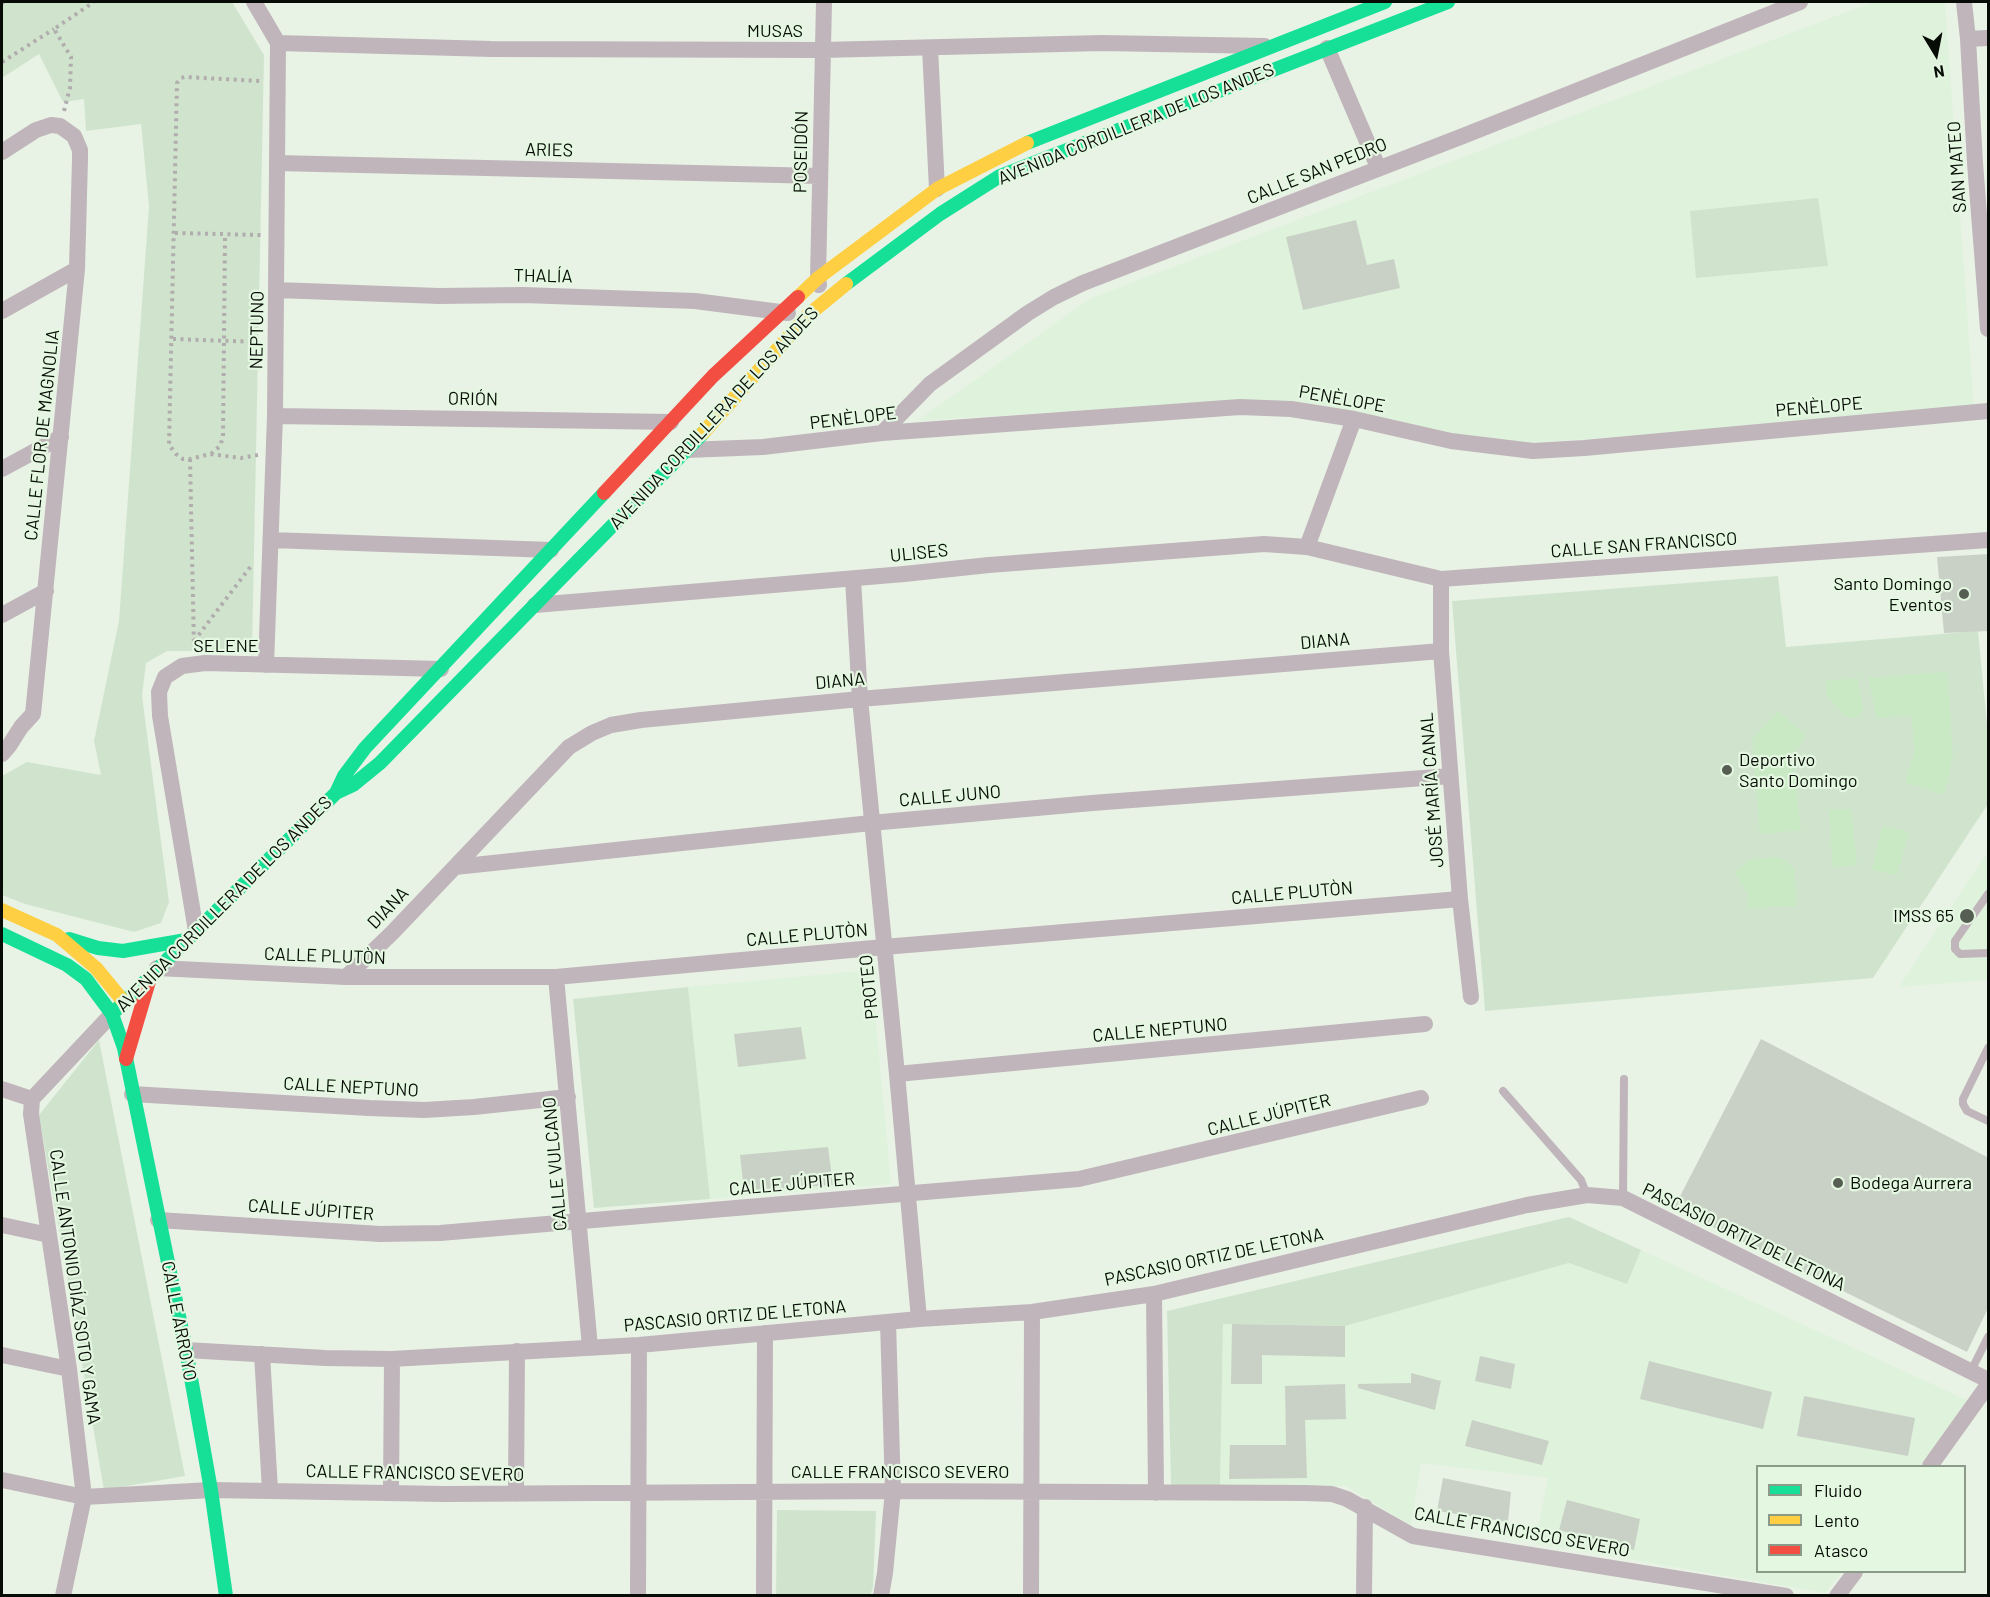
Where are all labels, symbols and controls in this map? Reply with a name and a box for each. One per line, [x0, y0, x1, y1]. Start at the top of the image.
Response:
street label: MUSAS [747, 20, 803, 42]
north arrow [1906, 24, 1966, 84]
street label: AVENIDA CORDILLERA DE LOS ANDES [995, 58, 1277, 190]
text: N [1932, 62, 1946, 82]
street label: POSEIDÓN [789, 111, 813, 193]
street label: SAN MATEO [1943, 120, 1971, 214]
street label: CALLE SAN PEDRO [1244, 133, 1390, 209]
street label: ARIES [525, 139, 573, 161]
street label: THALÍA [513, 265, 573, 287]
street label: NEPTUNO [246, 290, 268, 370]
street label: AVENIDA CORDILLERA DE LOS ANDES [605, 302, 823, 534]
street label: CALLE FLOR DE MAGNOLIA [20, 328, 64, 542]
street label: PENÈLOPE [1297, 381, 1387, 417]
street label: ORIÓN [448, 388, 498, 410]
street label: PENÈLOPE [1775, 392, 1863, 422]
street label: PENÈLOPE [808, 402, 898, 434]
street label: CALLE SAN FRANCISCO [1550, 528, 1738, 562]
street label: ULISES [889, 539, 949, 567]
place label: Santo Domingo Eventos [1833, 573, 1952, 616]
marker: Santo Domingo Eventos [1957, 587, 1971, 601]
street label: DIANA [1299, 628, 1351, 654]
street label: SELENE [193, 635, 259, 657]
street label: DIANA [814, 668, 866, 694]
street label: JOSÉ MARÍA CANAL [1416, 712, 1448, 868]
place label: Deportivo Santo Domingo [1739, 749, 1858, 792]
marker: Deportivo Santo Domingo [1720, 763, 1734, 777]
street label: CALLE JUNO [898, 781, 1002, 811]
street label: AVENIDA CORDILLERA DE LOS ANDES [112, 792, 336, 1016]
street label: CALLE PLUTÒN [1230, 877, 1354, 909]
street label: DIANA [363, 883, 413, 933]
place label: IMSS 65 [1893, 905, 1954, 927]
marker: IMSS 65 [1958, 907, 1976, 925]
street label: CALLE PLUTÒN [745, 919, 869, 951]
street label: CALLE PLUTÒN [264, 943, 386, 969]
street label: PROTEO [855, 954, 883, 1020]
street label: CALLE NEPTUNO [1092, 1013, 1228, 1047]
street label: CALLE NEPTUNO [283, 1073, 419, 1101]
street label: CALLE JÚPITER [1205, 1089, 1333, 1141]
street label: CALLE VULCANO [538, 1096, 572, 1232]
street label: CALLE ANTONIO DÍAZ SOTO Y GAMA [45, 1148, 105, 1426]
street label: CALLE JÚPITER [728, 1168, 856, 1200]
place label: Bodega Aurrera [1850, 1172, 1972, 1194]
marker: Bodega Aurrera [1831, 1176, 1845, 1190]
street label: PASCASIO ORTIZ DE LETONA [1639, 1178, 1849, 1296]
street label: CALLE JÚPITER [247, 1195, 375, 1225]
street label: PASCASIO ORTIZ DE LETONA [1103, 1223, 1325, 1291]
street label: CALLE ARROYO [157, 1259, 201, 1383]
street label: PASCASIO ORTIZ DE LETONA [623, 1296, 847, 1336]
street label: CALLE FRANCISCO SEVERO [305, 1460, 525, 1486]
street label: CALLE FRANCISCO SEVERO [791, 1461, 1009, 1483]
legend [1756, 1465, 1966, 1573]
text: Fluido [1814, 1479, 1862, 1501]
street label: CALLE FRANCISCO SEVERO [1412, 1502, 1632, 1562]
text: Lento [1814, 1509, 1860, 1531]
text: Atasco [1814, 1539, 1868, 1561]

